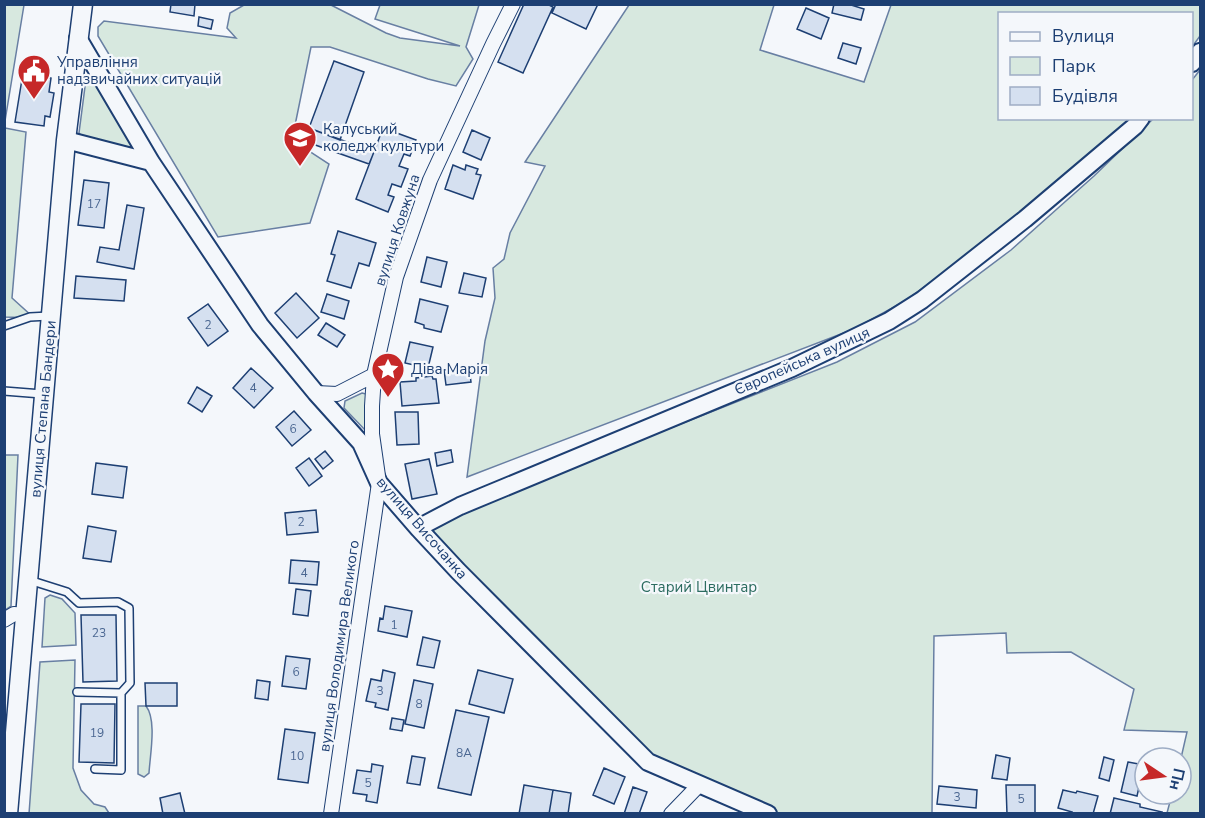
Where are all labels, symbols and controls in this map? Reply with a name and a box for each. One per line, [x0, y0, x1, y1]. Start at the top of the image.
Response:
legend [998, 12, 1193, 120]
text: Вулиця [1052, 24, 1114, 48]
place label: Управління надзвичайних ситуацій [56, 52, 221, 89]
public building icon: Управління надзвичайних ситуацій [16, 53, 52, 100]
text: Парк [1052, 54, 1096, 78]
text: Будівля [1052, 84, 1118, 108]
place label: Калуський коледж культури [323, 119, 444, 156]
school or university icon: Калуський коледж культури [282, 120, 318, 167]
street label: вулиця Ковжуна [369, 171, 425, 289]
house number: 17 [87, 196, 101, 212]
house number: 2 [204, 317, 212, 333]
street label: вулиця Степана Бандери [25, 320, 61, 498]
street label: Європейська вулиця [731, 322, 873, 400]
place icon: Діва Марія [370, 351, 406, 398]
place label: Діва Марія [411, 359, 488, 379]
house number: 4 [249, 380, 257, 396]
house number: 6 [289, 421, 297, 437]
street label: вулиця Височанка [372, 473, 472, 583]
house number: 2 [297, 514, 305, 530]
street label: вулиця Володимира Великого [314, 539, 364, 753]
house number: 4 [300, 565, 308, 581]
park label: Старий Цвинтар [641, 577, 757, 597]
house number: 1 [390, 617, 398, 633]
house number: 23 [92, 625, 106, 641]
house number: 6 [292, 664, 300, 680]
house number: 3 [376, 683, 384, 699]
house number: 8 [415, 696, 423, 712]
house number: 19 [90, 725, 104, 741]
house number: 8А [456, 745, 472, 761]
north arrow [1133, 746, 1193, 806]
house number: 10 [290, 748, 304, 764]
text: Пн [1163, 766, 1190, 792]
house number: 5 [364, 775, 372, 791]
house number: 3 [953, 789, 961, 805]
house number: 5 [1017, 791, 1025, 807]

